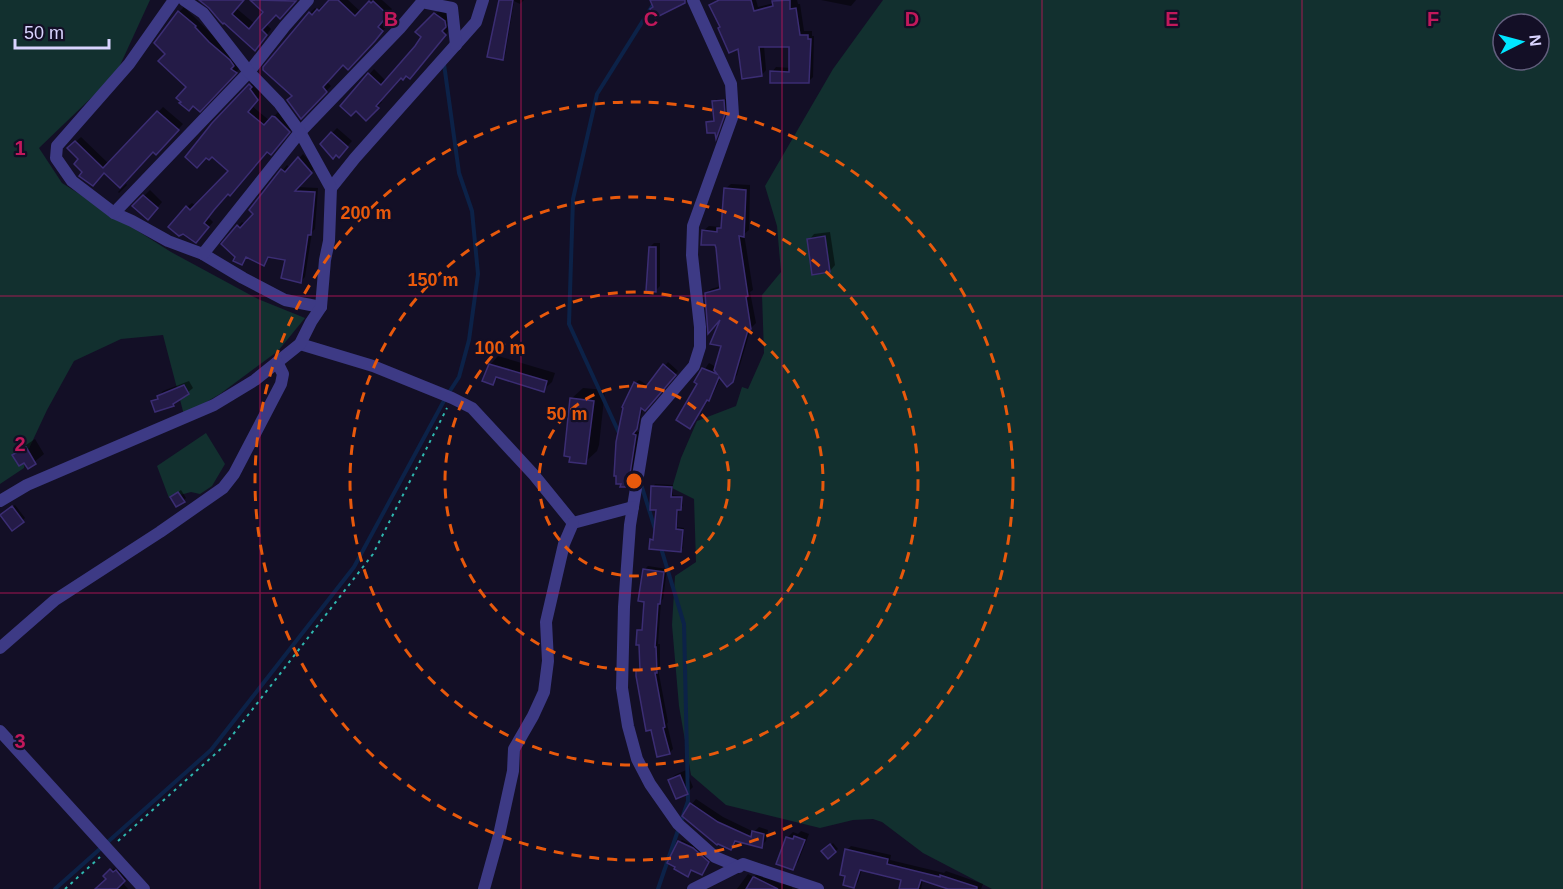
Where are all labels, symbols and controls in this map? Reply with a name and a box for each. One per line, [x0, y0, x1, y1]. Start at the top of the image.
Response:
text: B [384, 8, 398, 30]
text: C [644, 8, 658, 30]
text: D [905, 8, 919, 30]
text: E [1165, 8, 1179, 30]
text: F [1427, 8, 1439, 30]
scale bar [15, 12, 110, 50]
north arrow [1491, 12, 1551, 72]
text: 50 m [24, 23, 64, 43]
text: N [1526, 34, 1544, 47]
text: 1 [14, 137, 26, 159]
text: 200 m [340, 203, 392, 223]
text: 150 m [407, 270, 459, 290]
text: 100 m [474, 338, 526, 358]
text: 50 m [546, 404, 588, 424]
text: 2 [14, 433, 26, 455]
centre of rings [624, 471, 644, 491]
text: 3 [14, 730, 26, 752]

